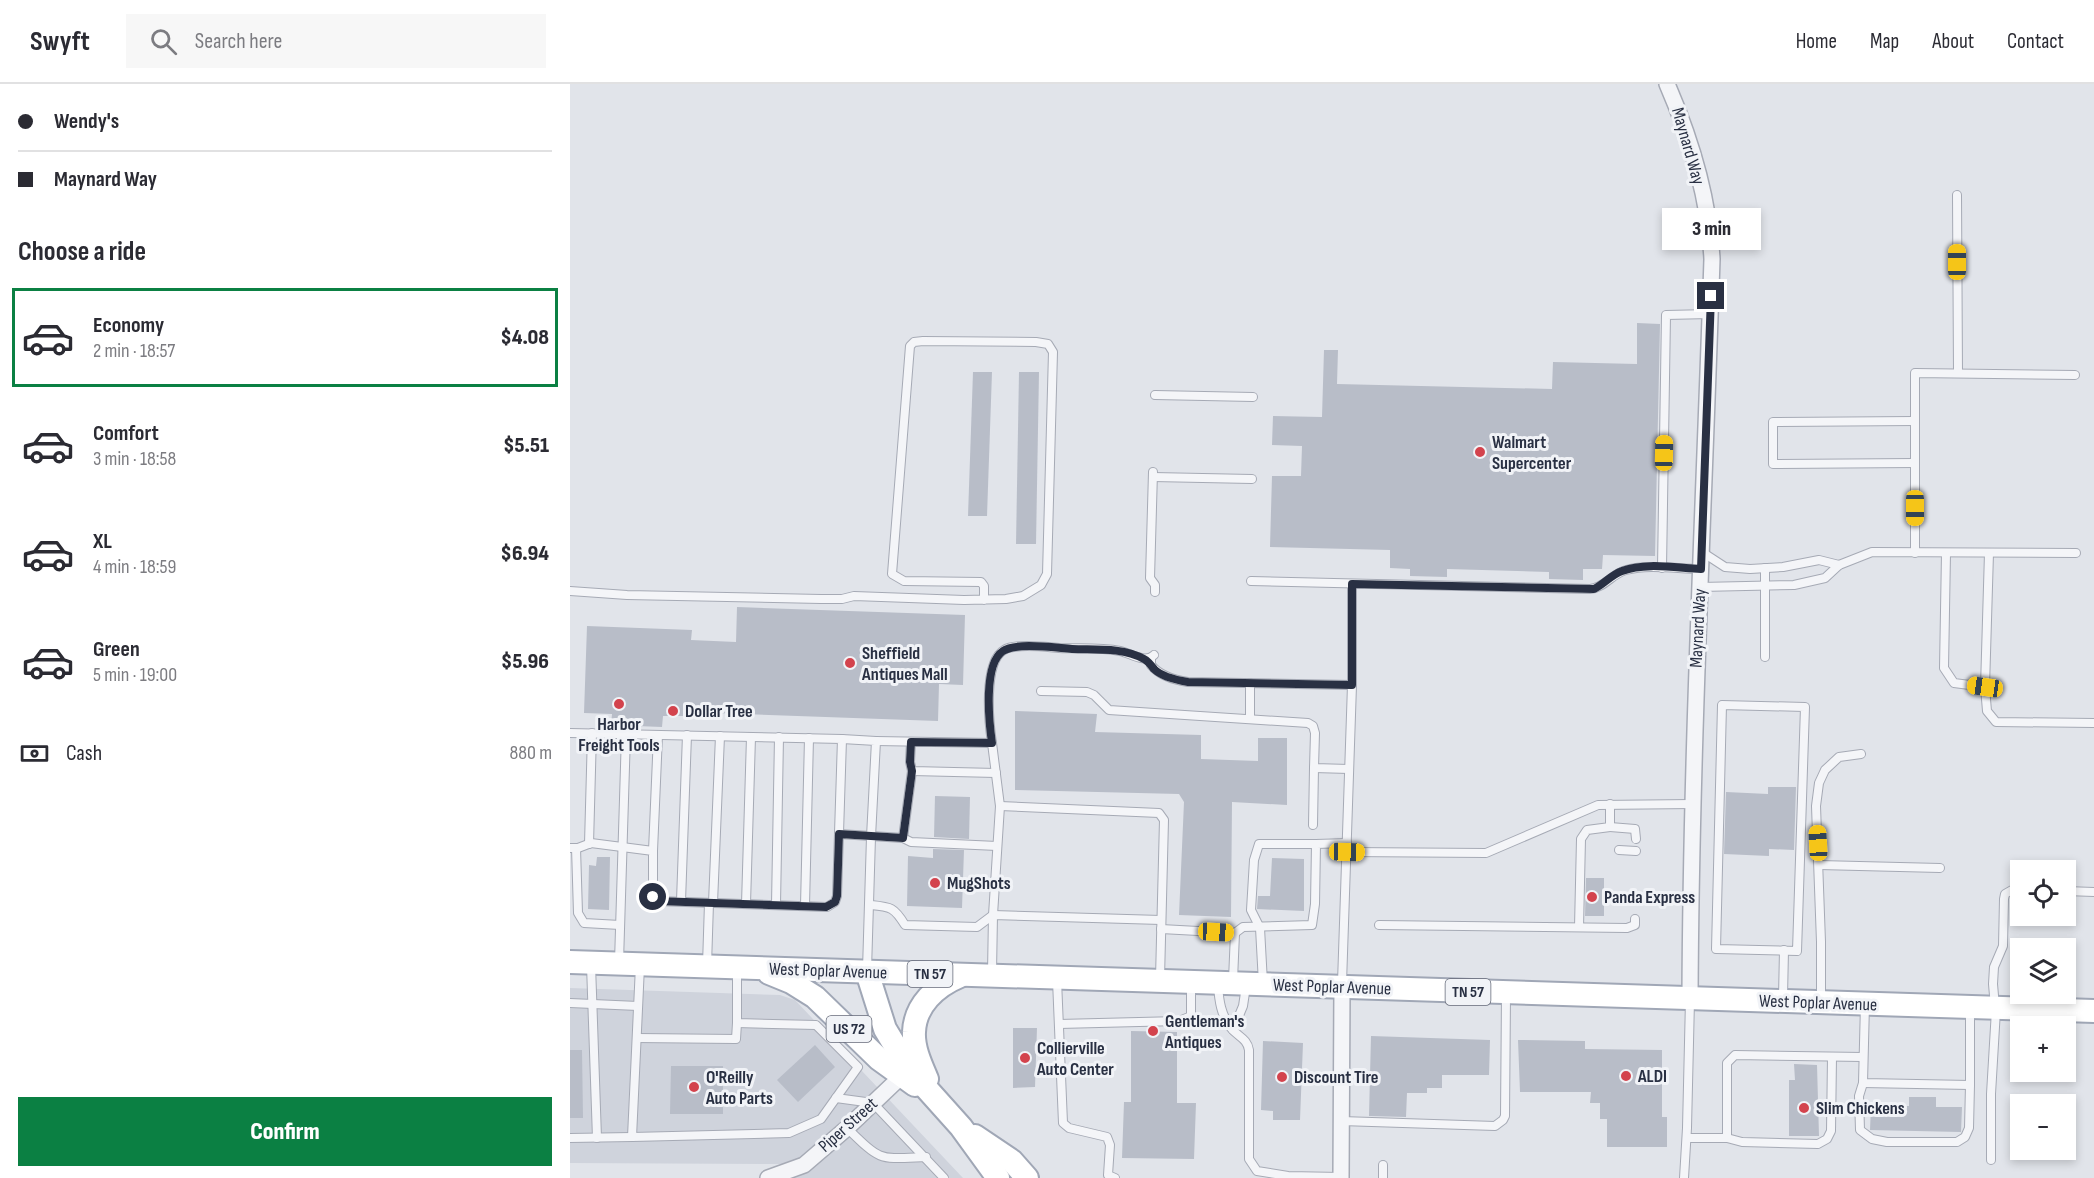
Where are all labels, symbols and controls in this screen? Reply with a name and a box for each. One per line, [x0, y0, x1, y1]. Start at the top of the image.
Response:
search box [126, 14, 546, 68]
text: Swyft [30, 25, 90, 58]
icon: search [147, 25, 180, 58]
text: Search here [195, 28, 282, 55]
text: Home [1796, 29, 1837, 54]
text: Map [1870, 29, 1899, 54]
text: About [1932, 29, 1974, 54]
text: Contact [2007, 29, 2064, 54]
street label: Maynard Way [1667, 105, 1709, 187]
text: Wendy's [54, 108, 119, 135]
text: Maynard Way [54, 166, 157, 193]
callout: 3 min [1662, 209, 1760, 251]
text: 3 min [1692, 217, 1731, 241]
text: Choose a ride [18, 236, 146, 268]
car [1948, 244, 1966, 280]
route end [1697, 282, 1724, 309]
icon: car [21, 311, 75, 365]
text: Economy [93, 312, 164, 339]
text: $4.08 [500, 324, 549, 351]
text: 2 min · 18:57 [93, 339, 175, 363]
icon: car [21, 419, 75, 473]
text: Comfort [93, 420, 159, 447]
text: $5.51 [503, 432, 549, 459]
place label: Walmart Supercenter [1492, 432, 1572, 474]
car [1655, 435, 1673, 471]
marker: Walmart Supercenter [1473, 445, 1487, 459]
text: 3 min · 18:58 [93, 447, 176, 471]
car [1906, 490, 1924, 526]
icon: car [21, 527, 75, 581]
text: XL [93, 528, 112, 555]
text: $6.94 [501, 540, 549, 567]
text: 4 min · 18:59 [93, 555, 176, 579]
street label: Maynard Way [1685, 588, 1711, 668]
icon: car [21, 635, 75, 689]
text: Green [93, 636, 140, 663]
place label: Sheffield Antiques Mall [861, 643, 948, 685]
text: $5.96 [501, 648, 549, 675]
marker: Sheffield Antiques Mall [843, 656, 857, 670]
text: 5 min · 19:00 [93, 663, 177, 687]
car [1966, 676, 2004, 698]
marker: Harbor Freight Tools [612, 697, 626, 711]
place label: Dollar Tree [685, 701, 753, 722]
marker: Dollar Tree [666, 704, 680, 718]
place label: Harbor Freight Tools [578, 714, 660, 756]
icon: cash [18, 737, 51, 770]
text: Cash [66, 740, 102, 767]
text: 880 m [510, 741, 552, 765]
car [1808, 825, 1828, 861]
car [1329, 843, 1365, 861]
map controls [2010, 860, 2076, 1160]
button: locate [2010, 860, 2076, 926]
place label: MugShots [947, 873, 1011, 894]
marker: MugShots [928, 876, 942, 890]
route start [639, 883, 666, 910]
place label: Panda Express [1604, 887, 1695, 908]
marker: Panda Express [1585, 890, 1599, 904]
car [1198, 922, 1234, 942]
button: layers [2010, 938, 2076, 1004]
street label: West Poplar Avenue [769, 958, 887, 984]
road number: TN 57 [908, 961, 952, 987]
street label: West Poplar Avenue [1273, 974, 1391, 1000]
road number: TN 57 [1446, 979, 1490, 1005]
street label: West Poplar Avenue [1759, 990, 1877, 1016]
place label: Gentleman's Antiques [1164, 1011, 1245, 1053]
road number: US 72 [826, 1016, 872, 1042]
button: + [2010, 1016, 2076, 1082]
marker: Gentleman's Antiques [1146, 1024, 1160, 1038]
place label: Collierville Auto Center [1036, 1038, 1114, 1080]
marker: Collierville Auto Center [1018, 1051, 1032, 1065]
place label: ALDI [1637, 1066, 1667, 1087]
place label: O'Reilly Auto Parts [705, 1067, 773, 1109]
place label: Discount Tire [1294, 1067, 1379, 1088]
marker: ALDI [1619, 1069, 1633, 1083]
marker: Discount Tire [1275, 1070, 1289, 1084]
marker: O'Reilly Auto Parts [687, 1080, 701, 1094]
street label: Piper Street [814, 1093, 882, 1157]
button: − [2010, 1094, 2076, 1160]
button: Confirm [18, 1097, 552, 1166]
place label: Slim Chickens [1816, 1098, 1905, 1119]
marker: Slim Chickens [1797, 1101, 1811, 1115]

